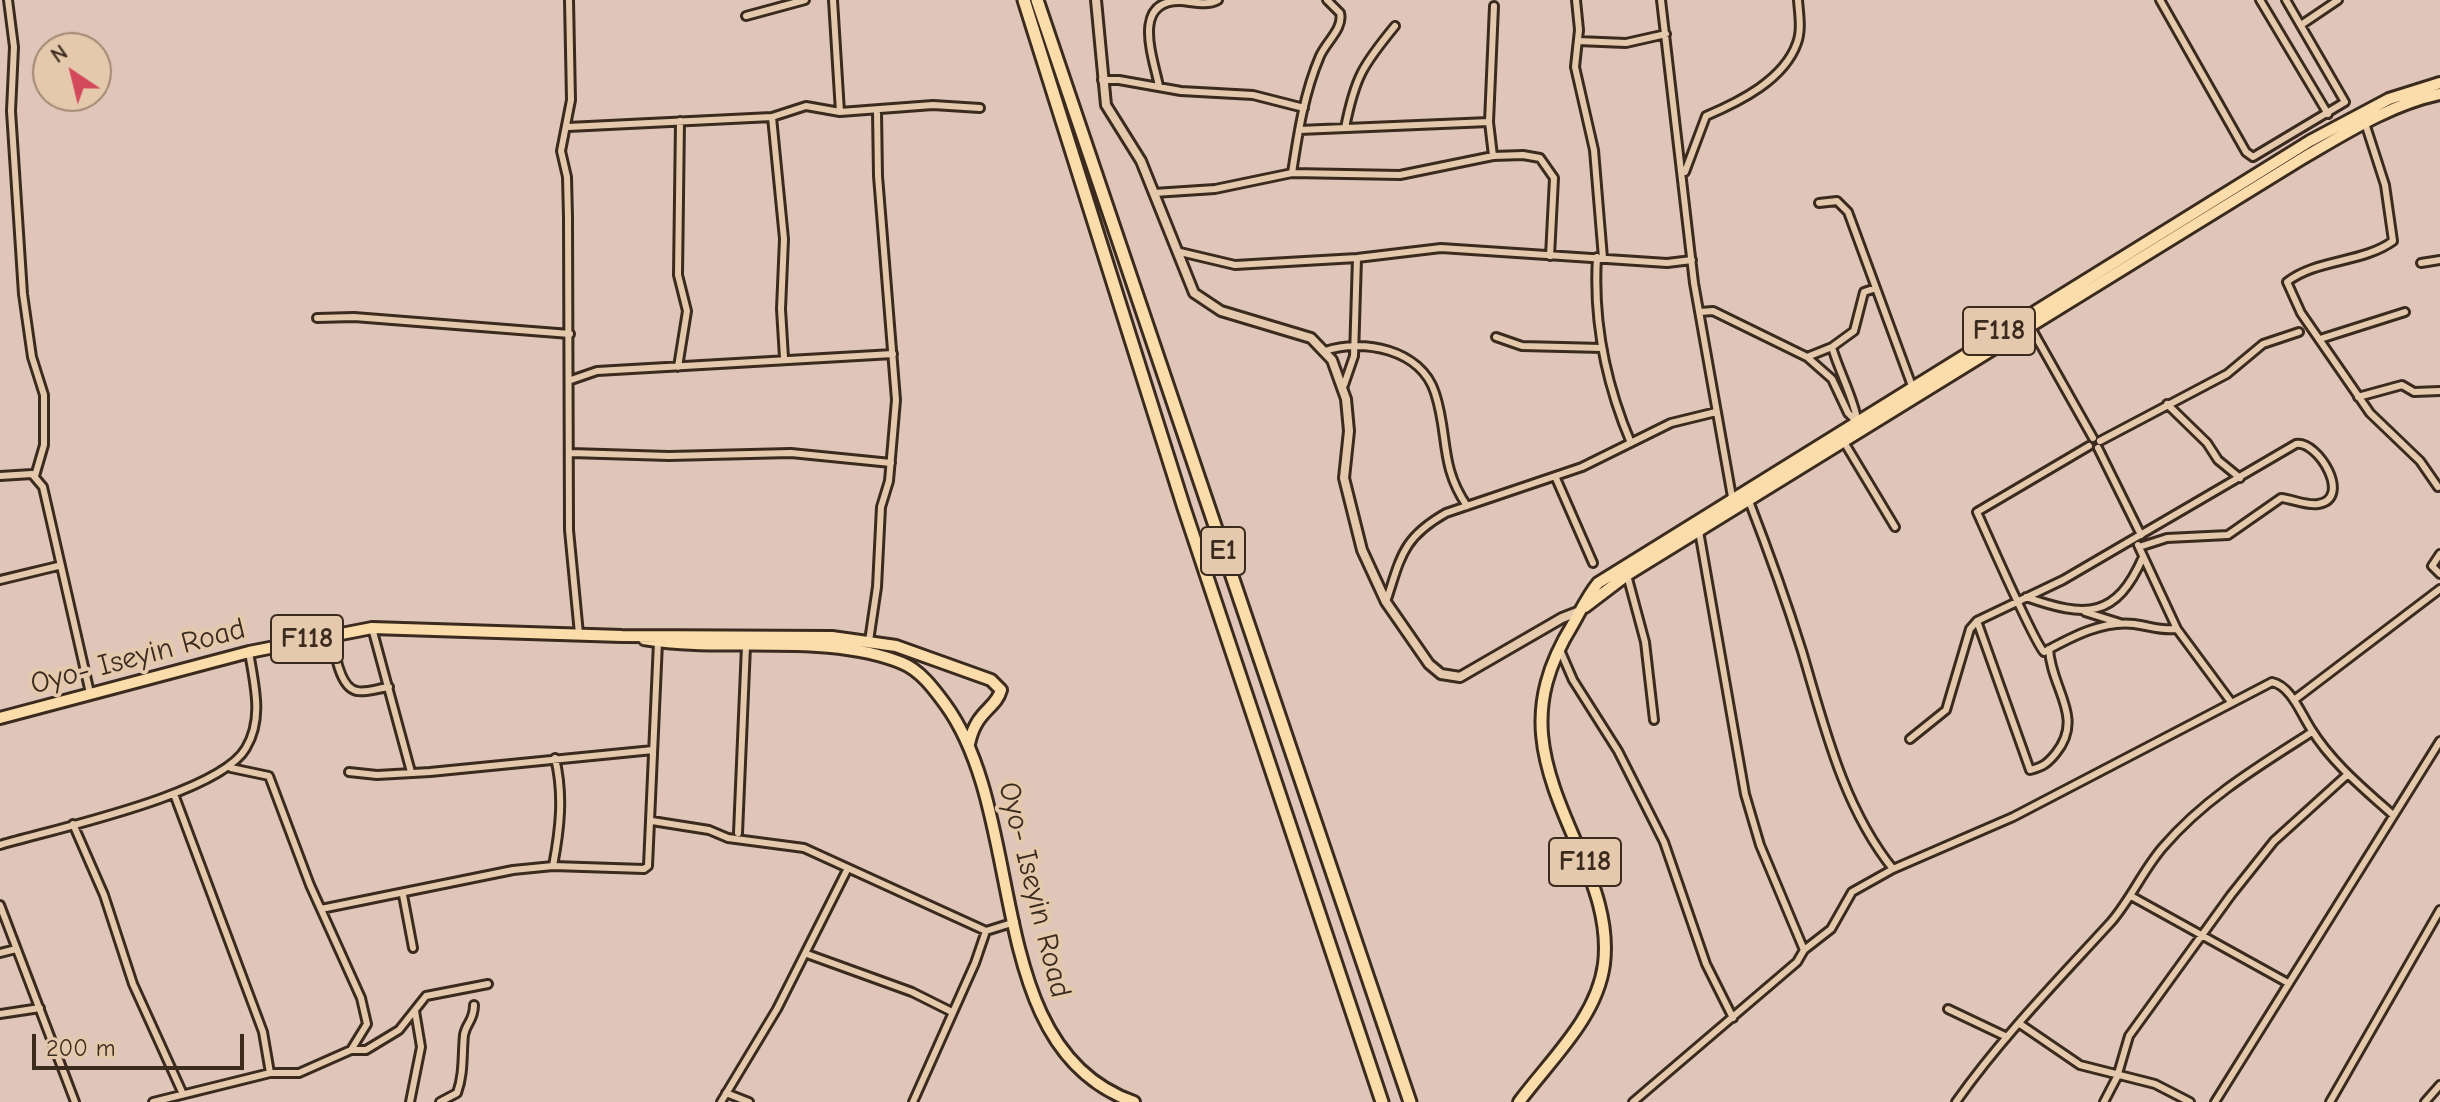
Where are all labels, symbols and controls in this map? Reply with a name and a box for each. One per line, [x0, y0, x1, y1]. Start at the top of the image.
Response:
north arrow [32, 32, 112, 112]
text: N [46, 39, 73, 69]
road number: F118 [1963, 307, 2035, 355]
road number: E1 [1201, 527, 1245, 575]
street label: Oyo- Iseyin Road [27, 611, 249, 703]
road number: F118 [271, 615, 343, 663]
street label: Oyo- Iseyin Road [990, 778, 1078, 1002]
road number: F118 [1549, 838, 1621, 886]
scale bar [36, 1018, 248, 1068]
text: 200 m [46, 1034, 116, 1062]

